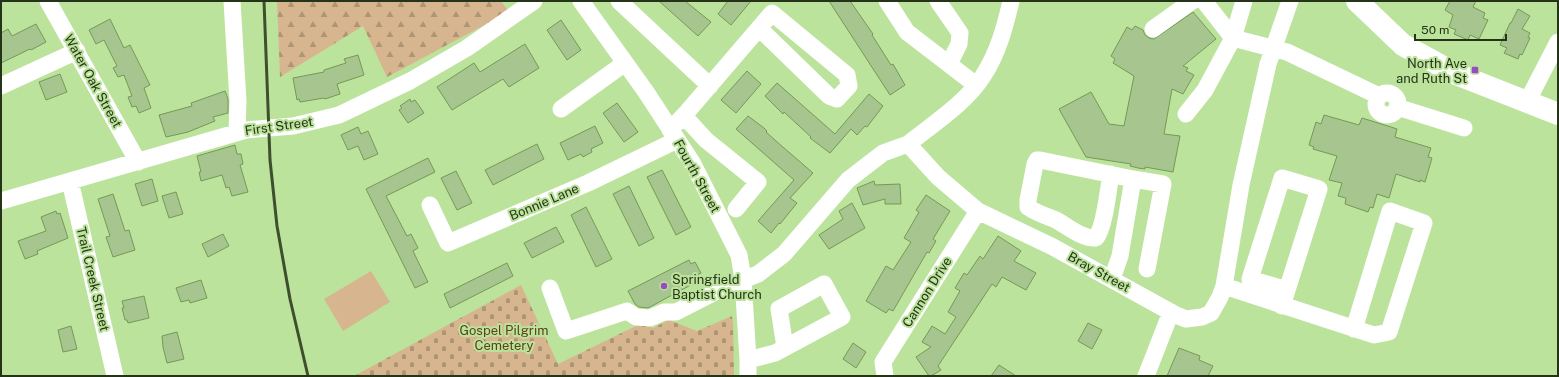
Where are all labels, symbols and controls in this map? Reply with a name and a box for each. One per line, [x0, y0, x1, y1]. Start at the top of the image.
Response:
scale bar [1415, 16, 1506, 42]
text: 50 m [1421, 23, 1449, 37]
street label: Water Oak Street [61, 32, 125, 130]
place label: North Ave and Ruth St [1396, 56, 1467, 86]
marker: North Ave and Ruth St [1470, 65, 1480, 75]
street label: First Street [244, 114, 314, 138]
street label: Fourth Street [671, 137, 723, 215]
street label: Bonnie Lane [507, 181, 581, 223]
street label: Trail Creek Street [74, 225, 112, 333]
street label: Bray Street [1065, 249, 1133, 295]
street label: Cannon Drive [899, 254, 955, 330]
place label: Springfield Baptist Church [672, 272, 762, 302]
marker: Springfield Baptist Church [659, 281, 669, 291]
park label: Gospel Pilgrim Cemetery [459, 323, 549, 353]

